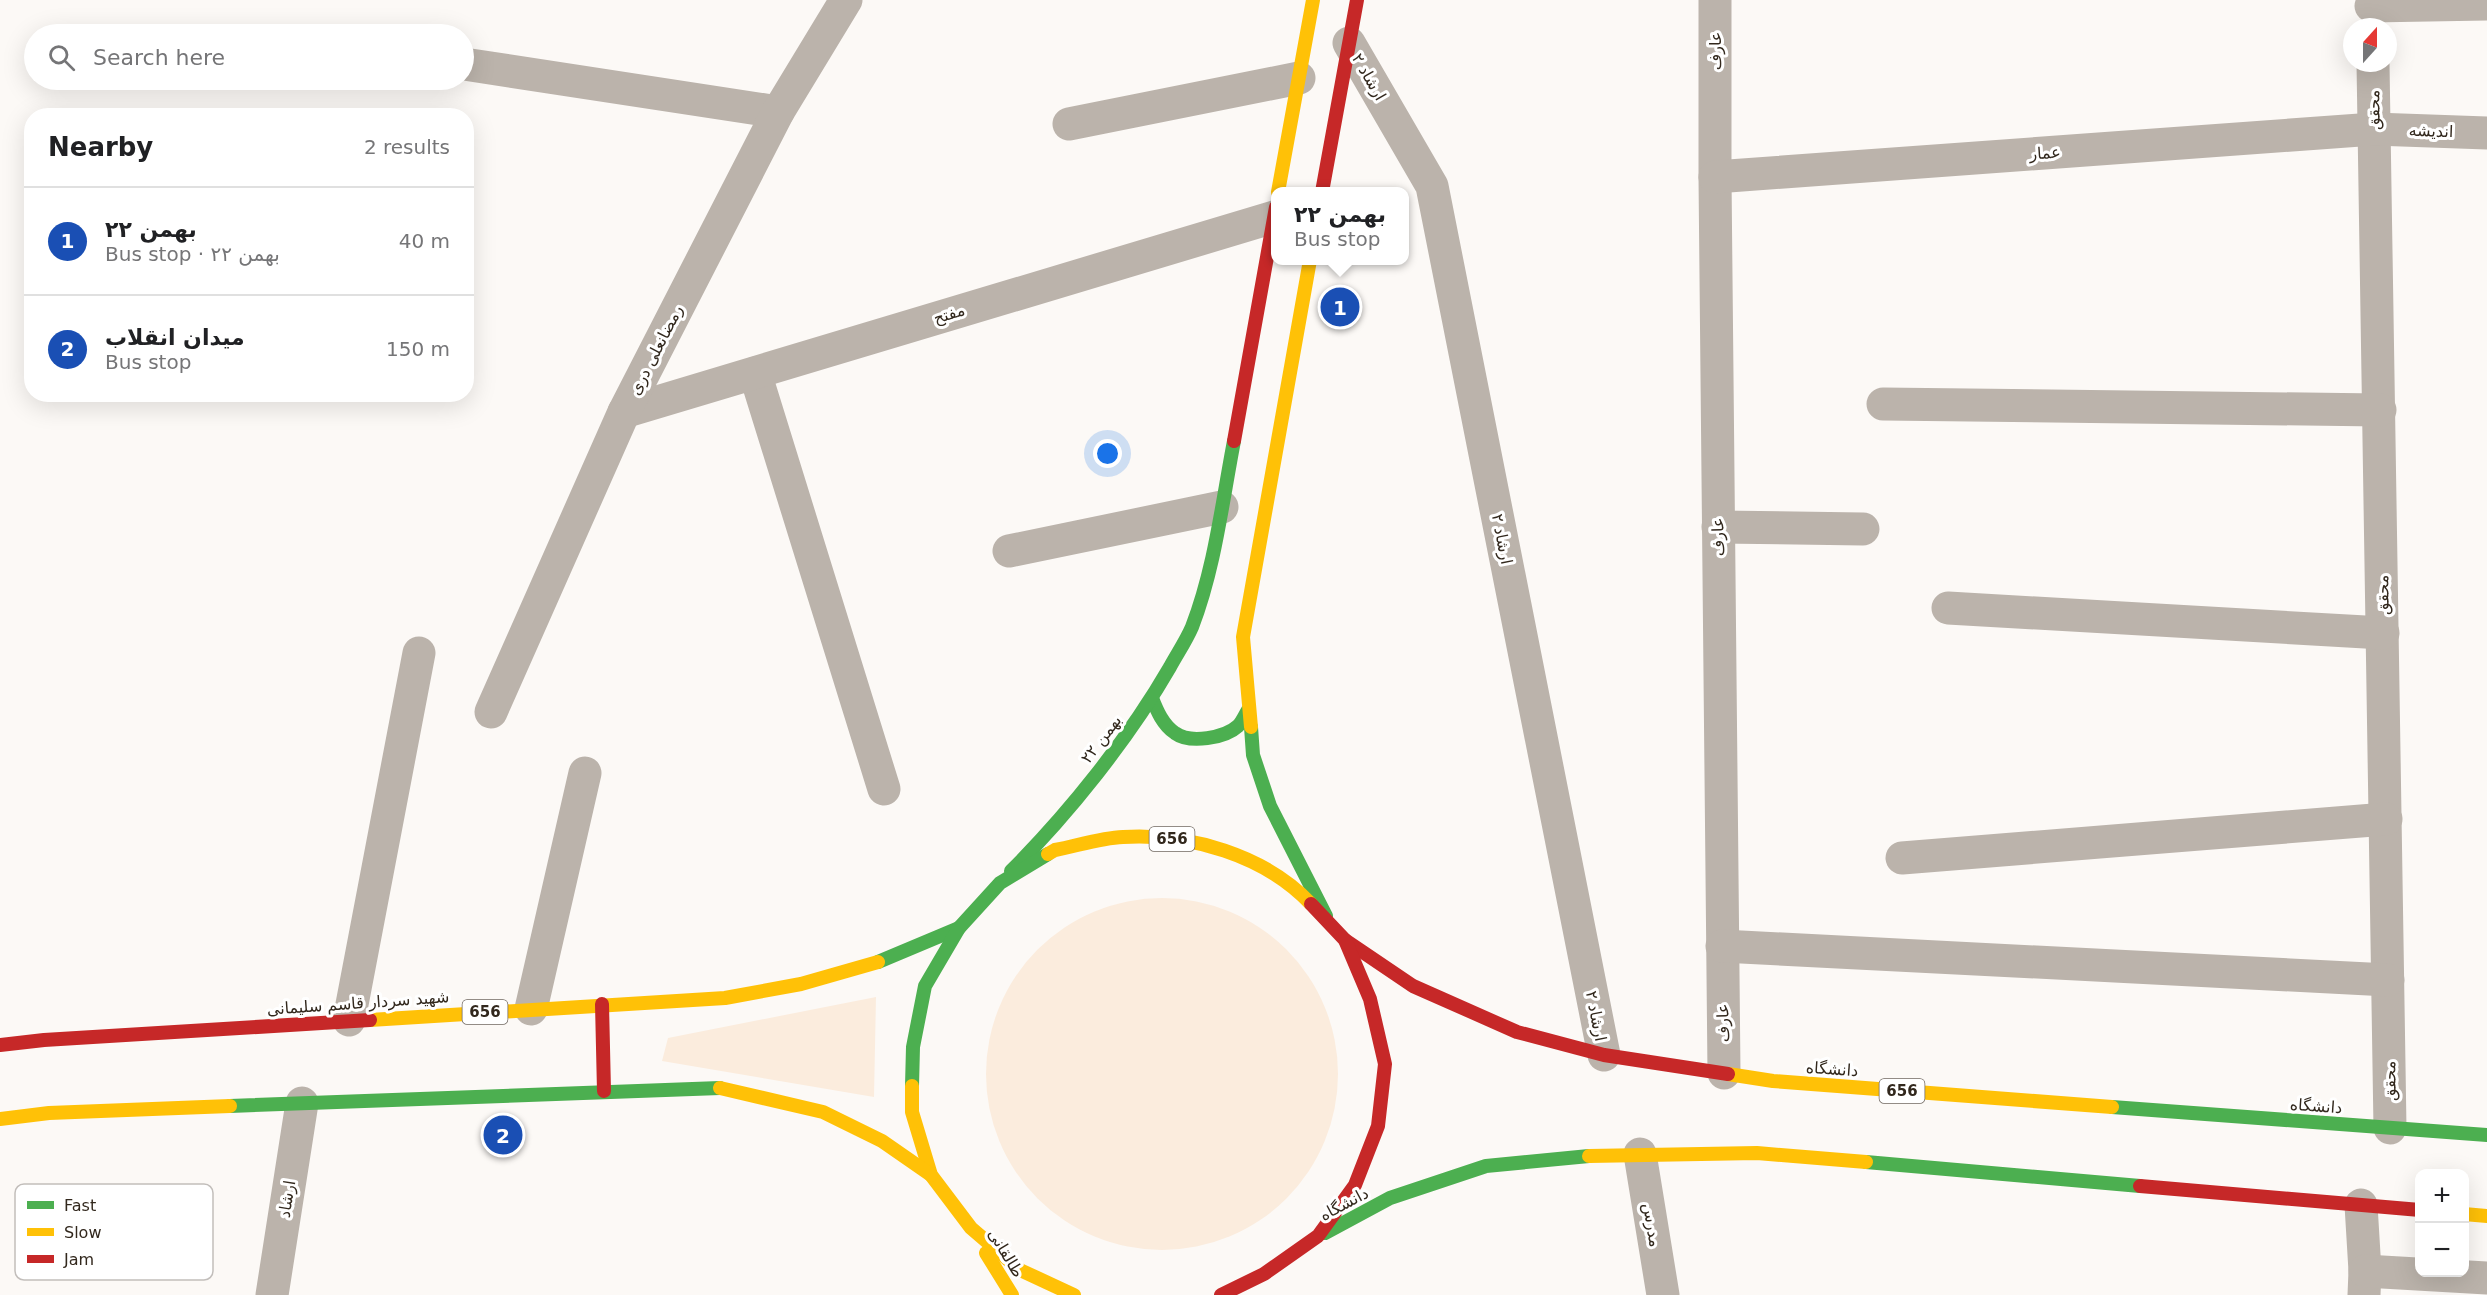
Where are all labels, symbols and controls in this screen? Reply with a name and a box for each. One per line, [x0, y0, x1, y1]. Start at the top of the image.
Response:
north arrow [2343, 18, 2397, 72]
search box [24, 24, 474, 90]
street label: عارف [1706, 32, 1726, 70]
icon: search [45, 41, 78, 74]
text: Search here [93, 45, 225, 70]
street label: ارشاد ۲ [1347, 50, 1390, 104]
street label: محقق [2364, 90, 2385, 130]
street label: اندیشه [2408, 121, 2454, 141]
text: Nearby [48, 132, 153, 162]
text: 2 results [364, 135, 450, 159]
street label: عمار [2028, 142, 2061, 165]
popup [1271, 187, 1409, 265]
text: ۲۲ بهمن [1294, 202, 1386, 227]
text: ۲۲ بهمن [105, 217, 197, 242]
text: Bus stop [1294, 227, 1380, 251]
text: 1 [61, 229, 74, 253]
text: 40 m [399, 229, 450, 253]
text: Bus stop · ۲۲ بهمن [105, 242, 280, 266]
pin: 1 [1320, 284, 1360, 330]
street label: مفتح [931, 300, 967, 329]
street label: رمضانعلی دری [625, 302, 688, 399]
text: میدان انقلاب [105, 325, 245, 350]
text: 2 [61, 337, 74, 361]
text: 150 m [386, 337, 450, 361]
text: Bus stop [105, 350, 191, 374]
your location [1093, 439, 1122, 468]
street label: ارشاد ۲ [1487, 512, 1516, 566]
street label: عارف [1708, 517, 1729, 557]
street label: محقق [2373, 575, 2394, 615]
street label: ۲۲ بهمن [1077, 711, 1126, 767]
road number: 656 [1150, 827, 1194, 851]
street label: شهید سردار قاسم سلیمانی [266, 987, 450, 1020]
street label: ارشاد ۲ [1581, 989, 1610, 1043]
road number: 656 [462, 1000, 508, 1024]
street label: عارف [1713, 1003, 1734, 1043]
street label: دانشگاه [1805, 1058, 1859, 1080]
street label: محقق [2380, 1061, 2401, 1101]
road number: 656 [1880, 1079, 1924, 1103]
street label: دانشگاه [2289, 1095, 2343, 1117]
pin: 2 [484, 1112, 522, 1158]
map controls [2415, 1169, 2469, 1277]
button: + [2415, 1169, 2469, 1223]
street label: ارشاد [275, 1179, 300, 1219]
street label: دانشگاه [1316, 1183, 1372, 1225]
legend [15, 1184, 213, 1280]
text: Fast [64, 1196, 96, 1215]
street label: مدرس [1638, 1202, 1665, 1248]
text: Slow [64, 1223, 101, 1242]
button: − [2415, 1223, 2469, 1277]
street label: طالقانی [984, 1225, 1028, 1281]
text: Jam [63, 1250, 94, 1269]

